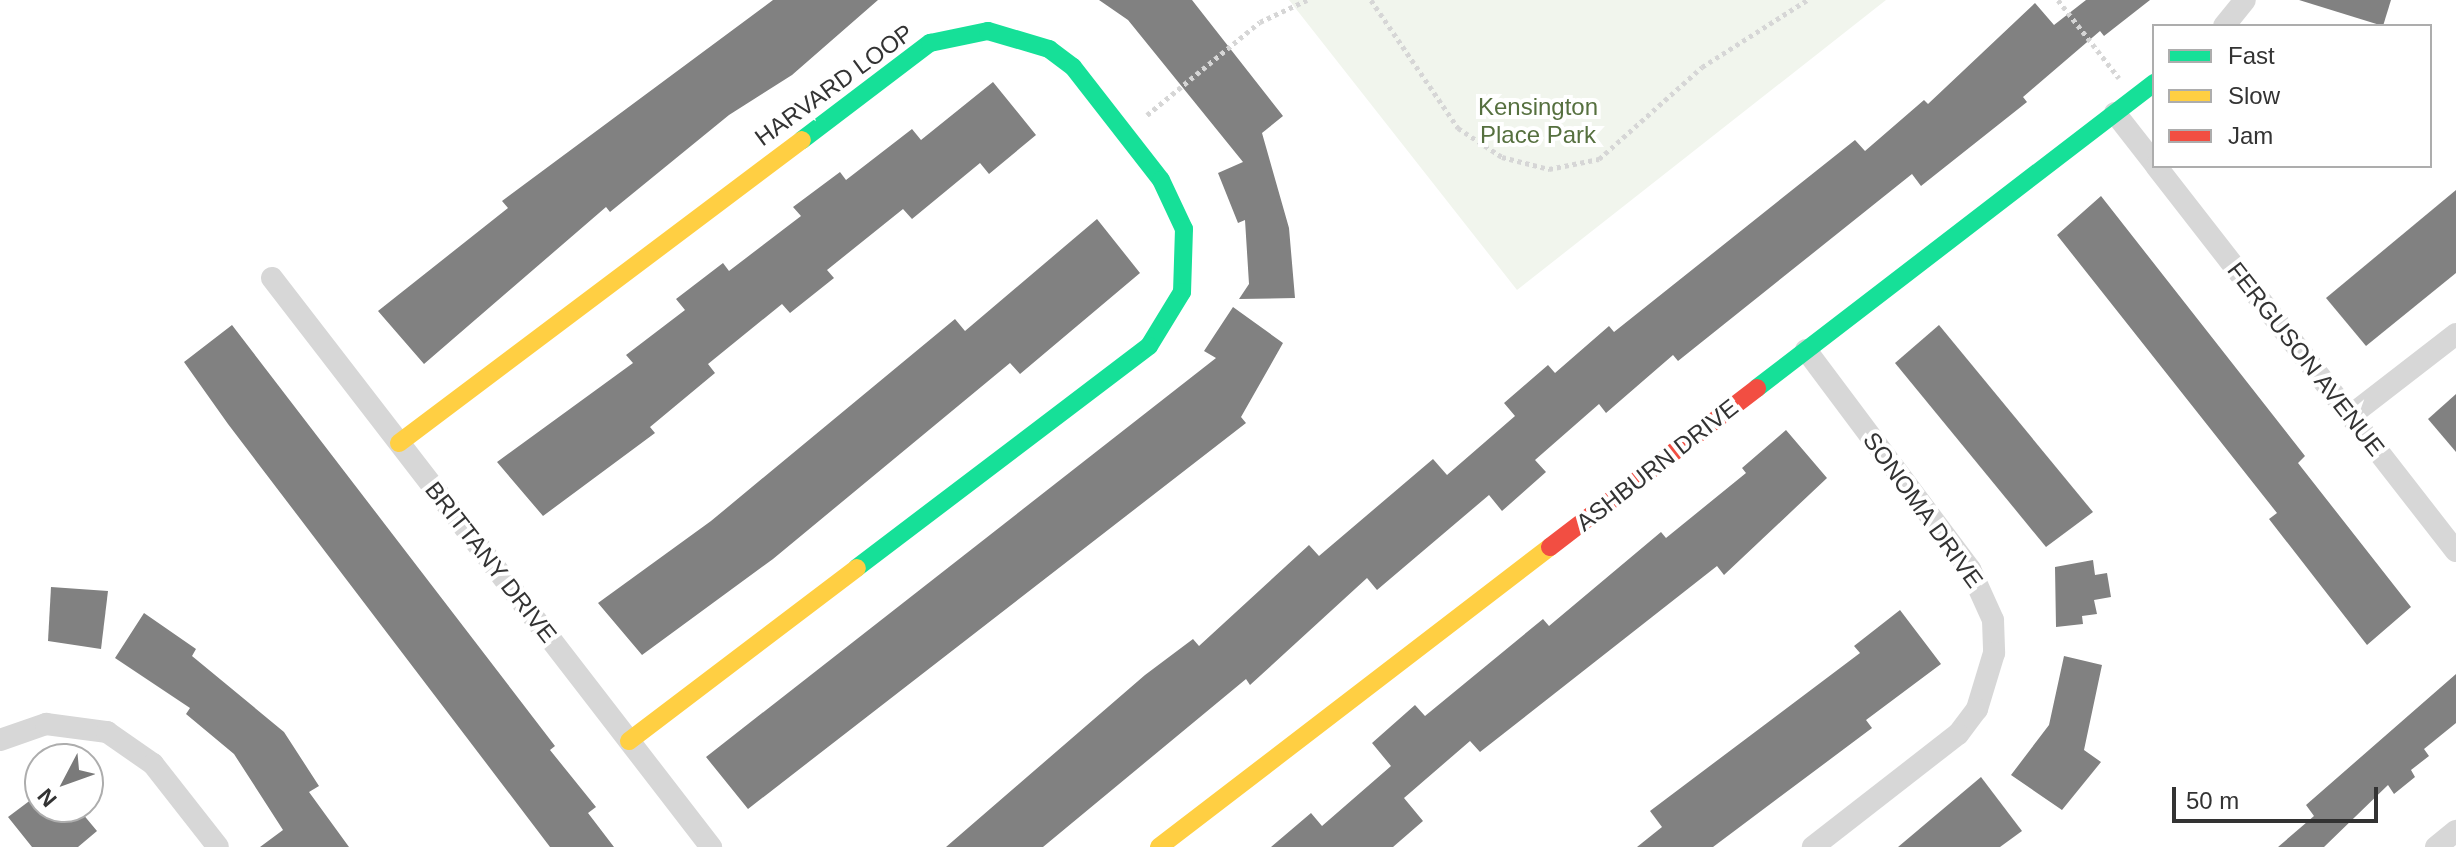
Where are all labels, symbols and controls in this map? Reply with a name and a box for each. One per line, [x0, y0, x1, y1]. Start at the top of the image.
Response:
street label: HARVARD LOOP [749, 18, 919, 152]
legend [2152, 24, 2432, 168]
text: Fast [2228, 42, 2275, 69]
text: Slow [2228, 82, 2280, 109]
park label: Kensington Place Park [1478, 93, 1598, 149]
text: Jam [2228, 122, 2273, 149]
street label: FERGUSON AVENUE [2221, 256, 2391, 462]
street label: ASHBURN DRIVE [1570, 393, 1744, 537]
street label: SONOMA DRIVE [1856, 426, 1990, 594]
street label: BRITTANY DRIVE [419, 476, 563, 648]
north arrow [24, 743, 104, 823]
scale bar [2176, 771, 2382, 821]
text: N [32, 784, 62, 812]
text: 50 m [2186, 787, 2239, 814]

